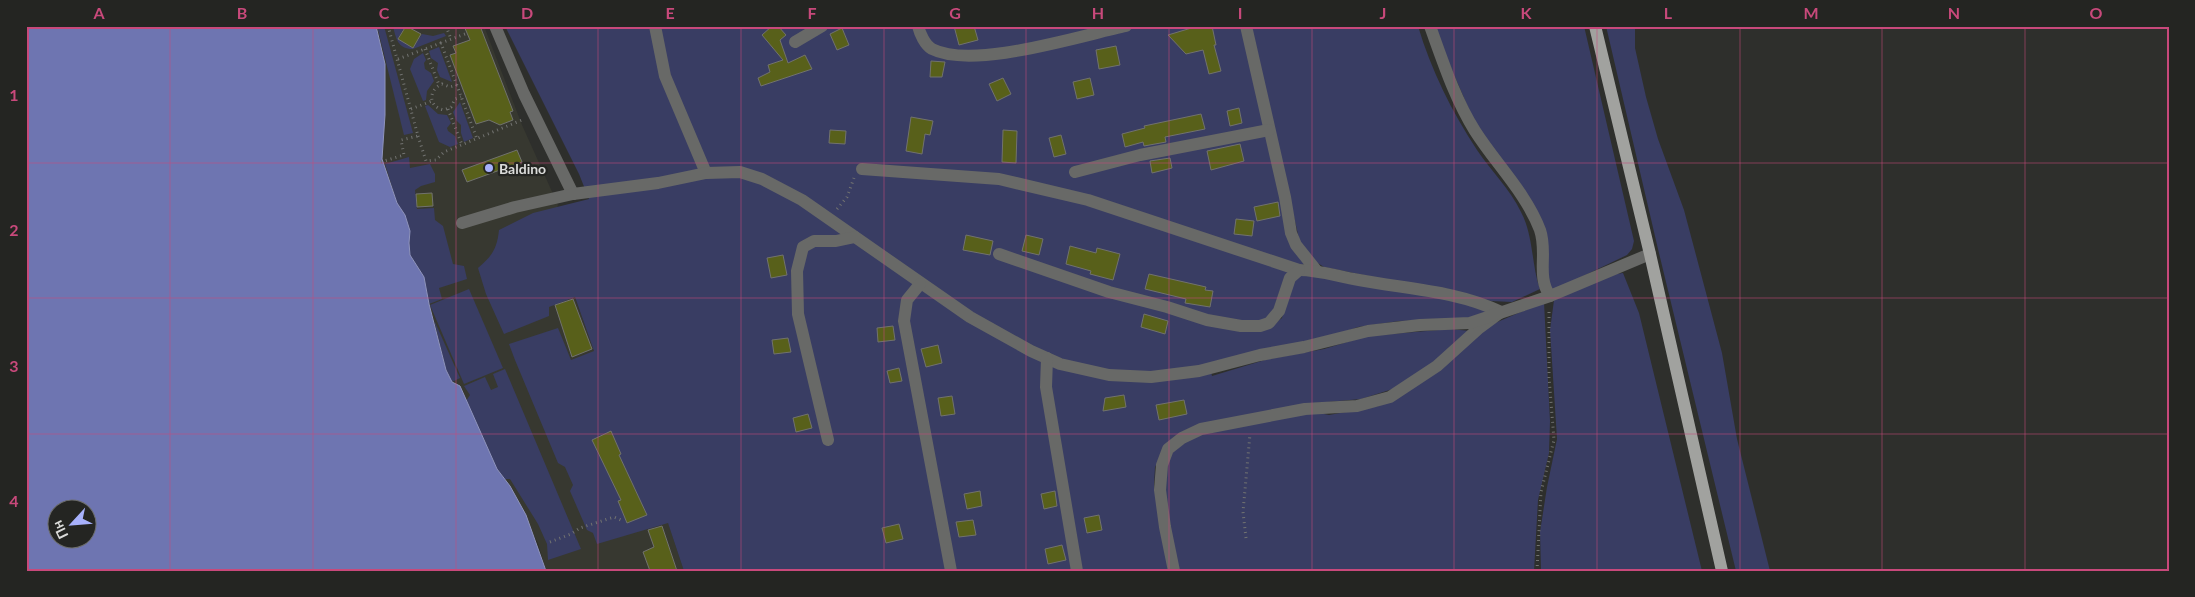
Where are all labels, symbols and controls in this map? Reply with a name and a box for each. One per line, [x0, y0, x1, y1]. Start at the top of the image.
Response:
text: A [92, 3, 105, 22]
text: B [237, 3, 247, 22]
text: C [379, 3, 390, 22]
text: D [521, 3, 533, 22]
text: E [665, 3, 675, 22]
text: F [807, 3, 817, 22]
text: G [949, 3, 961, 22]
text: H [1092, 3, 1104, 22]
text: I [1238, 3, 1242, 22]
text: J [1380, 3, 1386, 22]
text: K [1521, 3, 1533, 22]
text: L [1664, 3, 1673, 22]
text: M [1803, 3, 1819, 22]
text: N [1948, 3, 1960, 22]
text: O [2090, 3, 2103, 22]
text: 1 [9, 85, 19, 104]
place label: Baldino [499, 160, 546, 177]
marker: Baldino [483, 162, 495, 174]
text: 2 [9, 220, 19, 239]
text: 3 [9, 356, 19, 375]
text: 4 [9, 491, 19, 510]
north arrow [48, 500, 98, 550]
text: Пн [48, 518, 72, 542]

